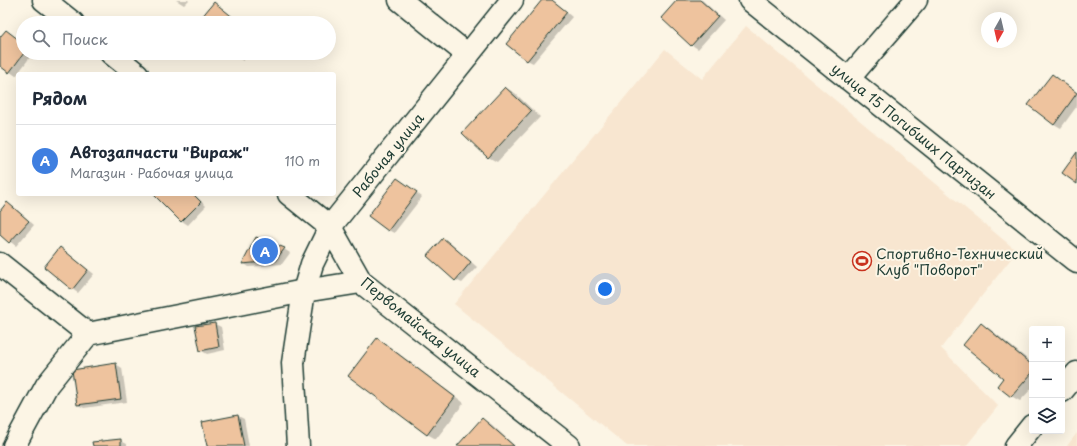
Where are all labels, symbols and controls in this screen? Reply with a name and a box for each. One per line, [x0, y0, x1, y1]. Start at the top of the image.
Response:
north arrow [981, 12, 1017, 48]
search box [16, 16, 336, 60]
icon: search [30, 27, 52, 49]
text: Поиск [62, 27, 108, 50]
street label: улица 15 Погибших Партизан [827, 58, 1001, 204]
text: Рядом [32, 85, 87, 111]
street label: Рабочая улица [347, 108, 429, 202]
text: Автозапчасти "Вираж" [70, 140, 249, 163]
text: A [40, 151, 50, 170]
text: 110 m [285, 151, 320, 170]
text: Магазин · Рабочая улица [70, 163, 233, 182]
pin: A [252, 236, 278, 266]
place label: Спортивно-Технический Клуб "Поворот" [876, 243, 1043, 280]
sports icon: Спортивно-Технический Клуб "Поворот" [851, 250, 873, 272]
street label: Первомайская улица [357, 272, 485, 382]
your location [595, 279, 615, 299]
map controls [1029, 326, 1065, 434]
button: + [1029, 326, 1065, 362]
button: − [1029, 362, 1065, 398]
button: layers [1029, 398, 1065, 434]

